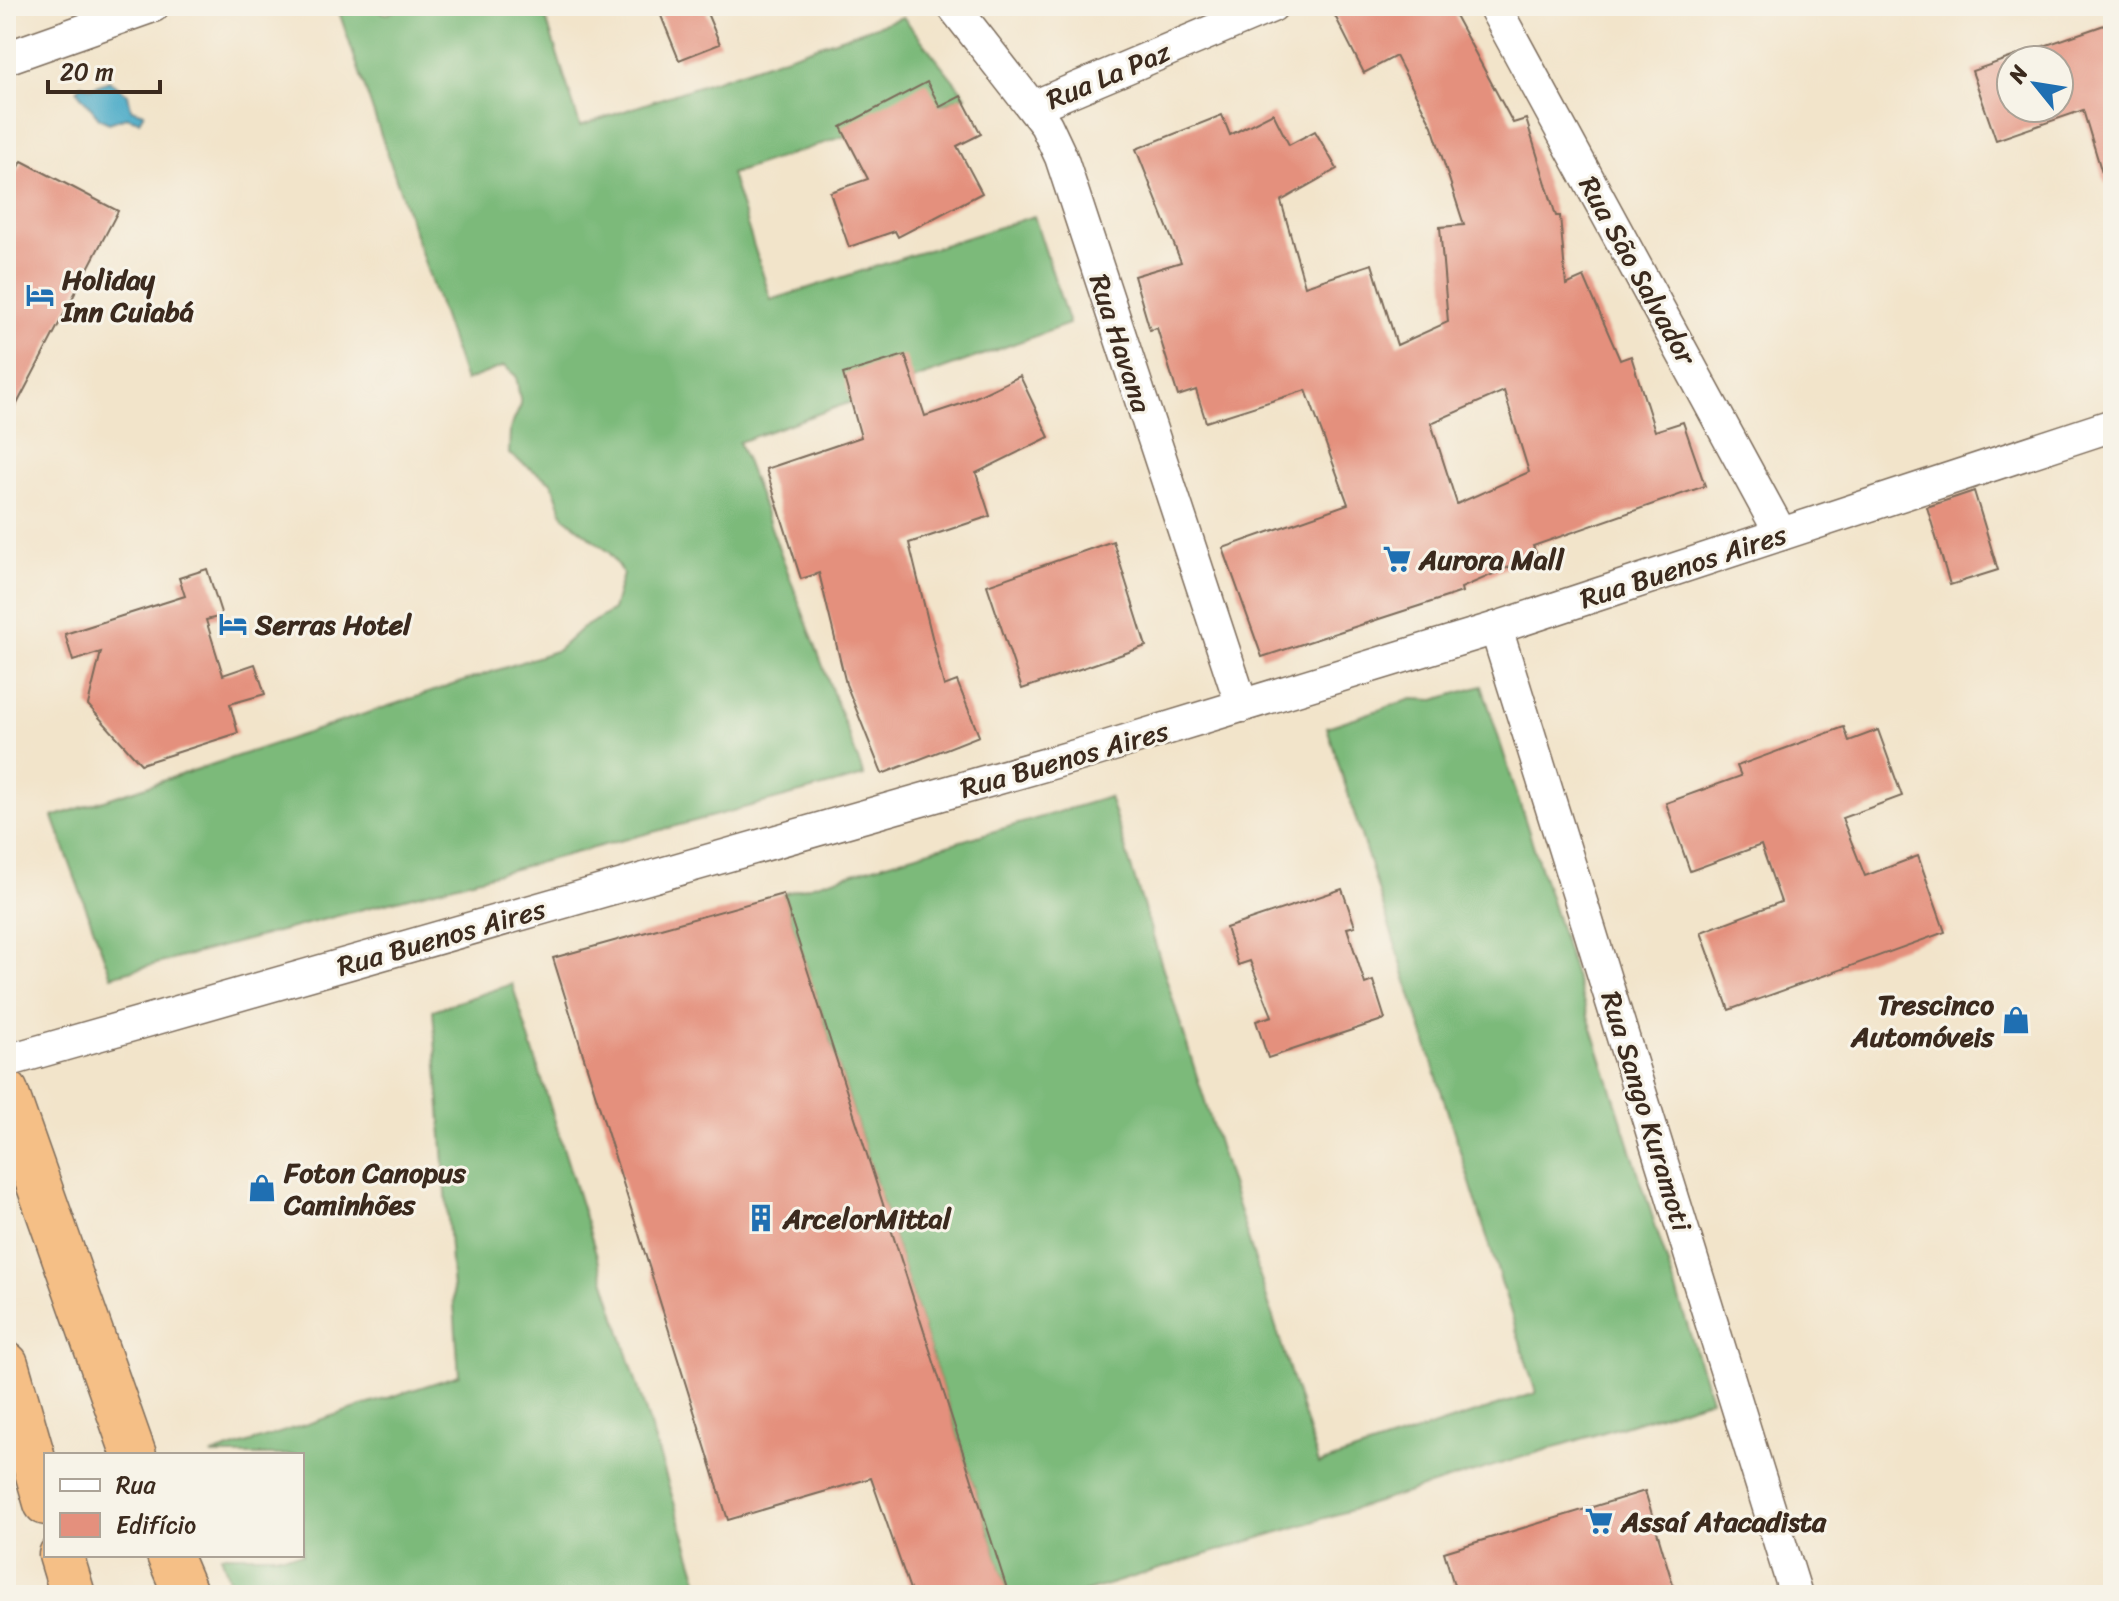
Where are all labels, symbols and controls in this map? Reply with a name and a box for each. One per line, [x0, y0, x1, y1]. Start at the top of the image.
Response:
street label: Rua La Paz [1038, 27, 1179, 124]
scale bar [48, 44, 160, 94]
north arrow [1995, 44, 2075, 124]
text: 20 m [60, 51, 114, 93]
text: N [1997, 57, 2039, 91]
street label: Rua São Salvador [1565, 166, 1711, 375]
place label: Holiday Inn Cuiabá [60, 255, 194, 336]
street label: Rua Havana [1075, 267, 1166, 420]
hotel icon: Holiday Inn Cuiabá [25, 280, 55, 310]
street label: Rua Buenos Aires [1573, 510, 1793, 623]
place label: Aurora Mall [1418, 535, 1565, 584]
supermarket icon: Aurora Mall [1382, 544, 1412, 574]
place label: Serras Hotel [254, 600, 412, 649]
hotel icon: Serras Hotel [218, 609, 248, 639]
street label: Rua Buenos Aires [954, 706, 1174, 813]
street label: Rua Buenos Aires [331, 884, 551, 991]
place label: Trescinco Automóveis [1850, 980, 1995, 1061]
street label: Rua Sango Kuramoti [1587, 985, 1707, 1238]
shop icon: Trescinco Automóveis [2001, 1005, 2031, 1035]
place label: Foton Canopus Caminhões [283, 1148, 467, 1229]
shop icon: Foton Canopus Caminhões [247, 1173, 277, 1203]
place label: ArcelorMittal [782, 1194, 952, 1243]
building icon: ArcelorMittal [746, 1203, 776, 1233]
legend [44, 1453, 304, 1557]
text: Rua [116, 1464, 156, 1506]
place label: Assaí Atacadista [1620, 1497, 1827, 1546]
text: Edifício [116, 1504, 196, 1546]
supermarket icon: Assaí Atacadista [1584, 1506, 1614, 1536]

